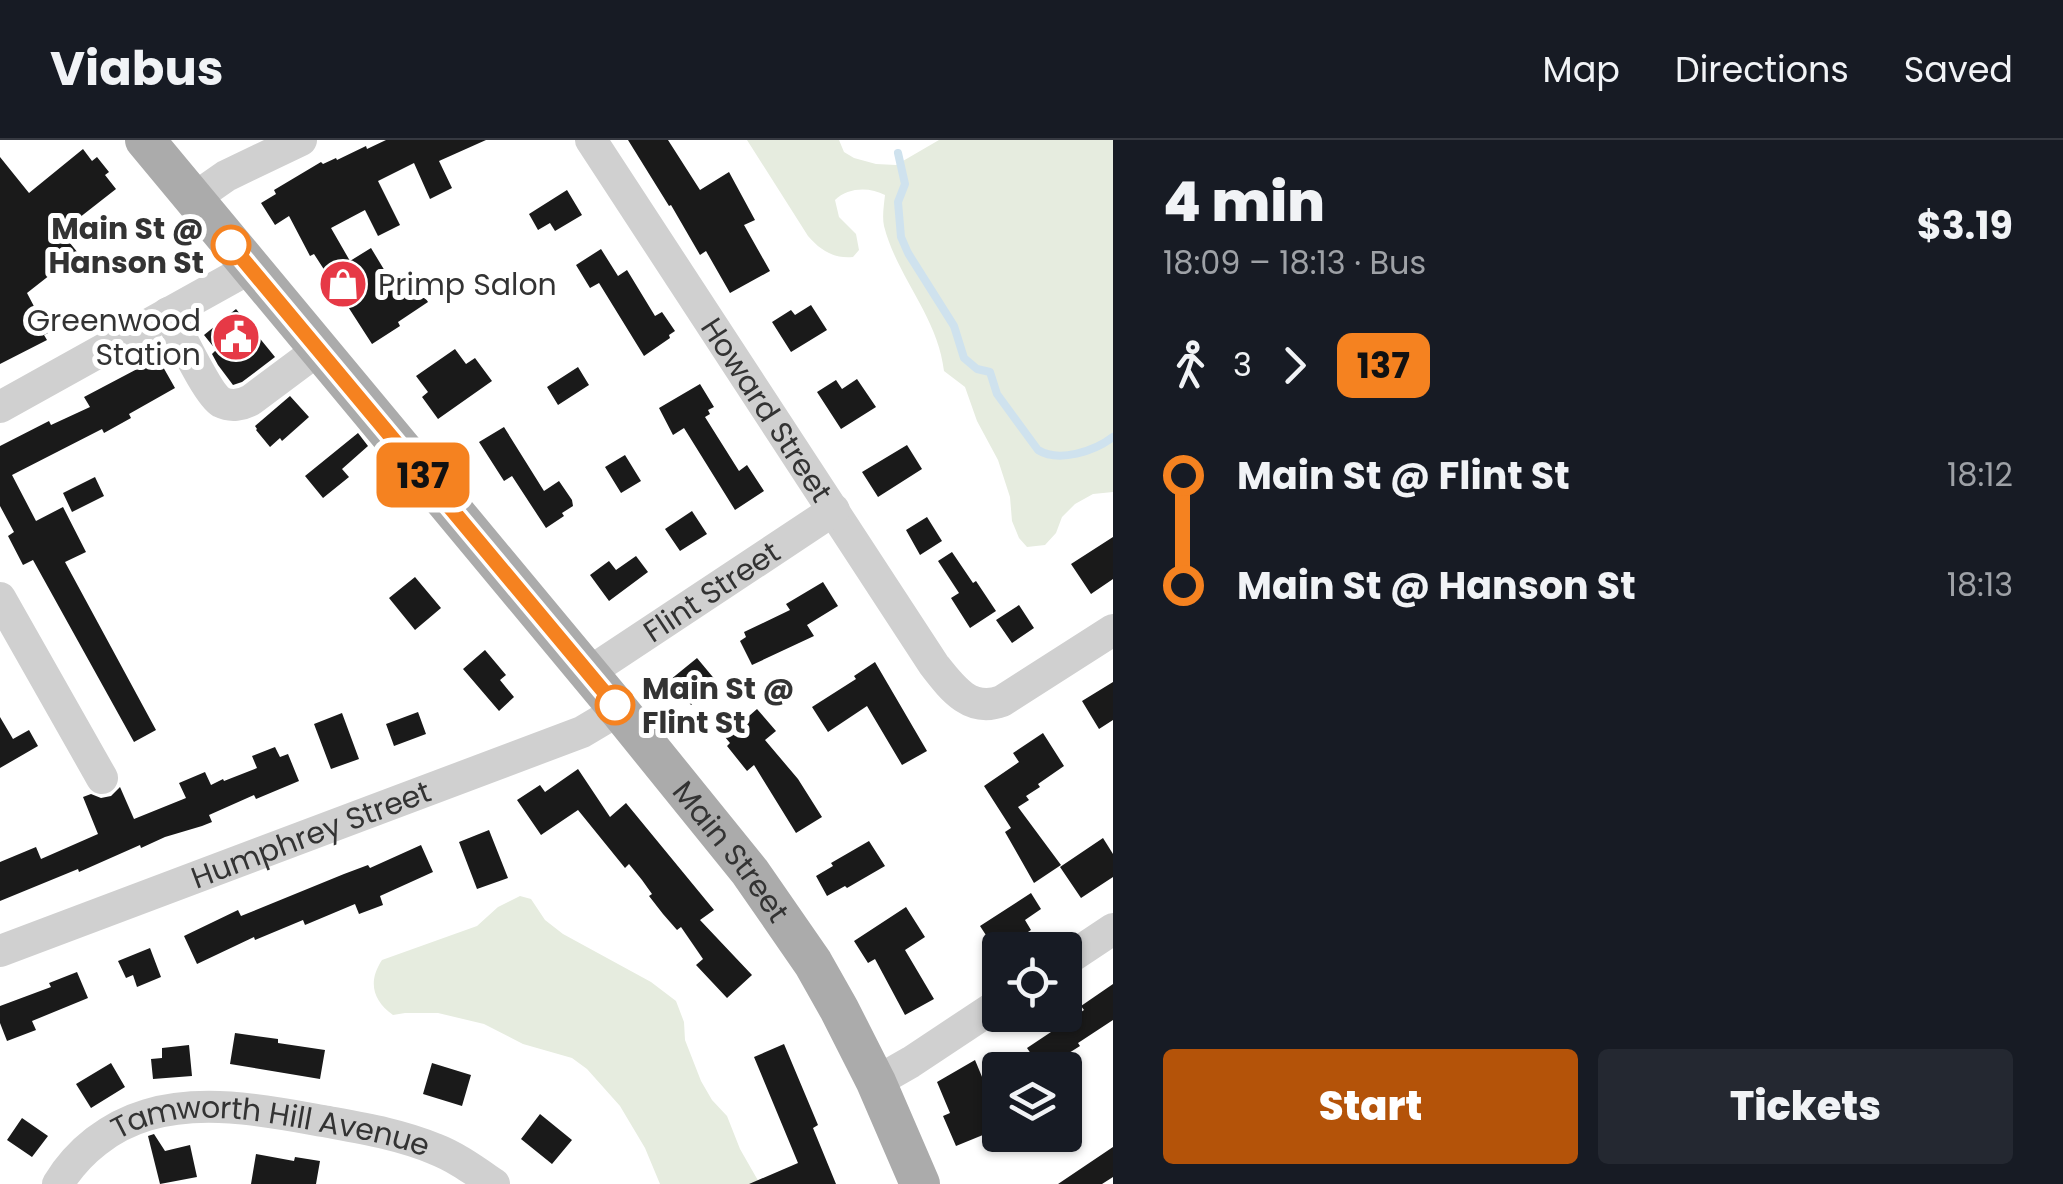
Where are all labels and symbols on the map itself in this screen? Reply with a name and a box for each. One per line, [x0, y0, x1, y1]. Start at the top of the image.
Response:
place label: Main St @ Hanson St [48, 207, 204, 284]
marker: Main St @ Hanson St [212, 226, 250, 264]
shop icon: Primp Salon [317, 258, 369, 310]
place label: Primp Salon [378, 263, 557, 306]
place label: Greenwood Station [27, 299, 201, 376]
street label: Howard Street [691, 309, 843, 510]
public building icon: Greenwood Station [210, 311, 262, 363]
line badge: 137 [366, 442, 480, 508]
street label: Flint Street [635, 530, 788, 652]
place label: Main St @ Flint St [642, 667, 795, 744]
marker: Main St @ Flint St [596, 686, 634, 724]
street label: Humphrey Street [185, 769, 437, 899]
street label: Main Street [663, 771, 800, 931]
street label: Tamworth Hill Avenue [103, 1085, 436, 1167]

